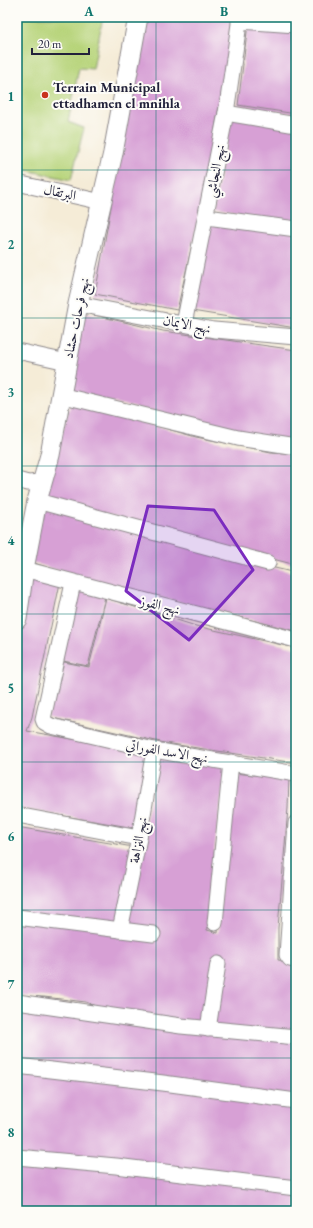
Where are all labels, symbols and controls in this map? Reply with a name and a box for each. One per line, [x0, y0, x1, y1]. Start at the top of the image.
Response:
text: A [83, 3, 94, 20]
text: B [220, 3, 228, 20]
scale bar [32, 30, 89, 56]
text: 20 m [38, 36, 62, 52]
place label: Terrain Municipal ettadhamen el mnihla [53, 78, 181, 112]
text: 1 [8, 88, 15, 105]
marker: Terrain Municipal ettadhamen el mnihla [40, 90, 50, 100]
street label: نهج النجاشي [201, 143, 234, 200]
street label: البرتقال [42, 180, 78, 204]
text: 2 [8, 236, 15, 253]
street label: نهج فرحات حشاد [59, 276, 97, 361]
street label: نهج الايمان [161, 311, 213, 341]
text: 3 [8, 384, 15, 401]
text: 4 [8, 532, 15, 549]
street label: نهج الفوز [135, 591, 182, 622]
text: 5 [8, 680, 14, 697]
street label: نهج الاسد الفوراتي [124, 735, 209, 771]
street label: نهج النزاهة [125, 815, 155, 866]
text: 6 [8, 828, 15, 845]
text: 7 [8, 976, 15, 993]
text: 8 [8, 1124, 15, 1141]

